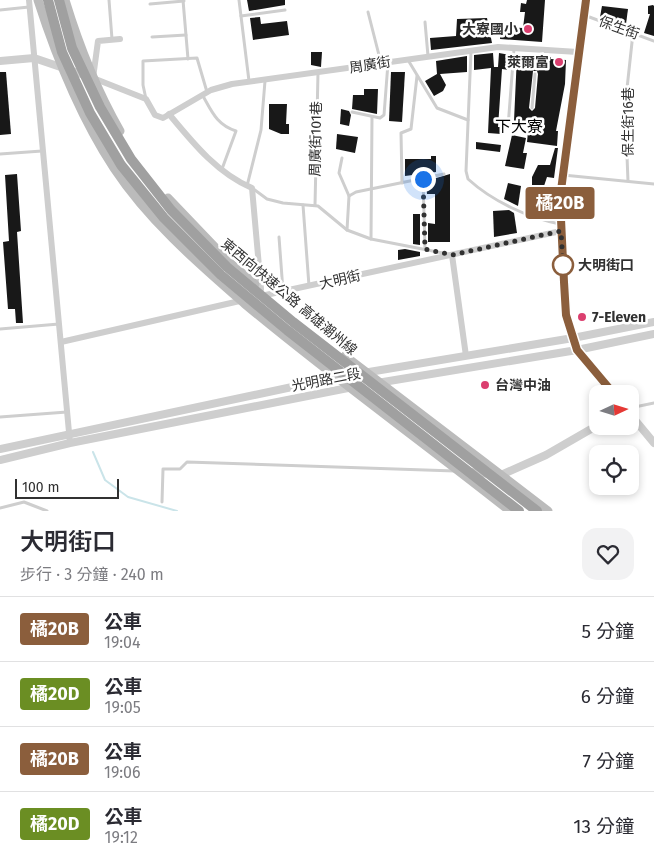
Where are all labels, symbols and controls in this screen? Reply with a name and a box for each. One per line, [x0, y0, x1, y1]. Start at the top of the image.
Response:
street label: 保生街 [596, 13, 642, 43]
place label: 大寮國小 [462, 21, 518, 38]
marker: 大寮國小 [522, 23, 534, 35]
street label: 周廣街 [348, 53, 392, 77]
place label: 萊爾富 [507, 54, 549, 71]
marker: 萊爾富 [553, 56, 565, 68]
street label: 保生街16巷 [620, 87, 637, 157]
street label: 周廣街101巷 [307, 101, 325, 177]
district label: 下大寮 [495, 117, 543, 136]
your location [411, 167, 436, 192]
line badge: 橘20B [525, 187, 595, 219]
text: 橘20B [536, 192, 584, 214]
street label: 東西向快速公路 高雄潮州線 [218, 235, 360, 359]
marker: 大明街口 [552, 254, 574, 276]
place label: 大明街口 [578, 257, 634, 274]
street label: 大明街 [318, 267, 362, 293]
place label: 7-Eleven [592, 309, 646, 326]
marker: 7-Eleven [576, 311, 588, 323]
street label: 光明路二段 [290, 365, 362, 395]
place label: 台灣中油 [495, 377, 551, 394]
marker: 台灣中油 [479, 379, 491, 391]
north arrow [589, 385, 639, 435]
map controls [589, 385, 639, 495]
button: locate [589, 445, 639, 495]
scale bar [15, 476, 119, 499]
text: 100 m [22, 479, 59, 496]
text: 大明街口 [20, 528, 116, 556]
button: heart [582, 528, 634, 580]
text: 步行 · 3 分鐘 · 240 m [20, 565, 164, 584]
text: 公車 [104, 610, 142, 633]
text: 橘20B [30, 618, 79, 640]
text: 5 分鐘 [581, 620, 634, 643]
text: 19:04 [104, 633, 141, 652]
text: 公車 [105, 675, 143, 698]
text: 橘20D [30, 683, 80, 705]
text: 6 分鐘 [581, 685, 634, 708]
text: 19:05 [105, 698, 141, 717]
text: 公車 [104, 740, 142, 763]
text: 橘20B [30, 748, 79, 770]
text: 7 分鐘 [583, 750, 634, 773]
text: 19:06 [104, 763, 141, 782]
text: 公車 [105, 805, 143, 828]
text: 橘20D [30, 813, 80, 835]
text: 13 分鐘 [573, 815, 634, 838]
text: 19:12 [105, 828, 138, 847]

